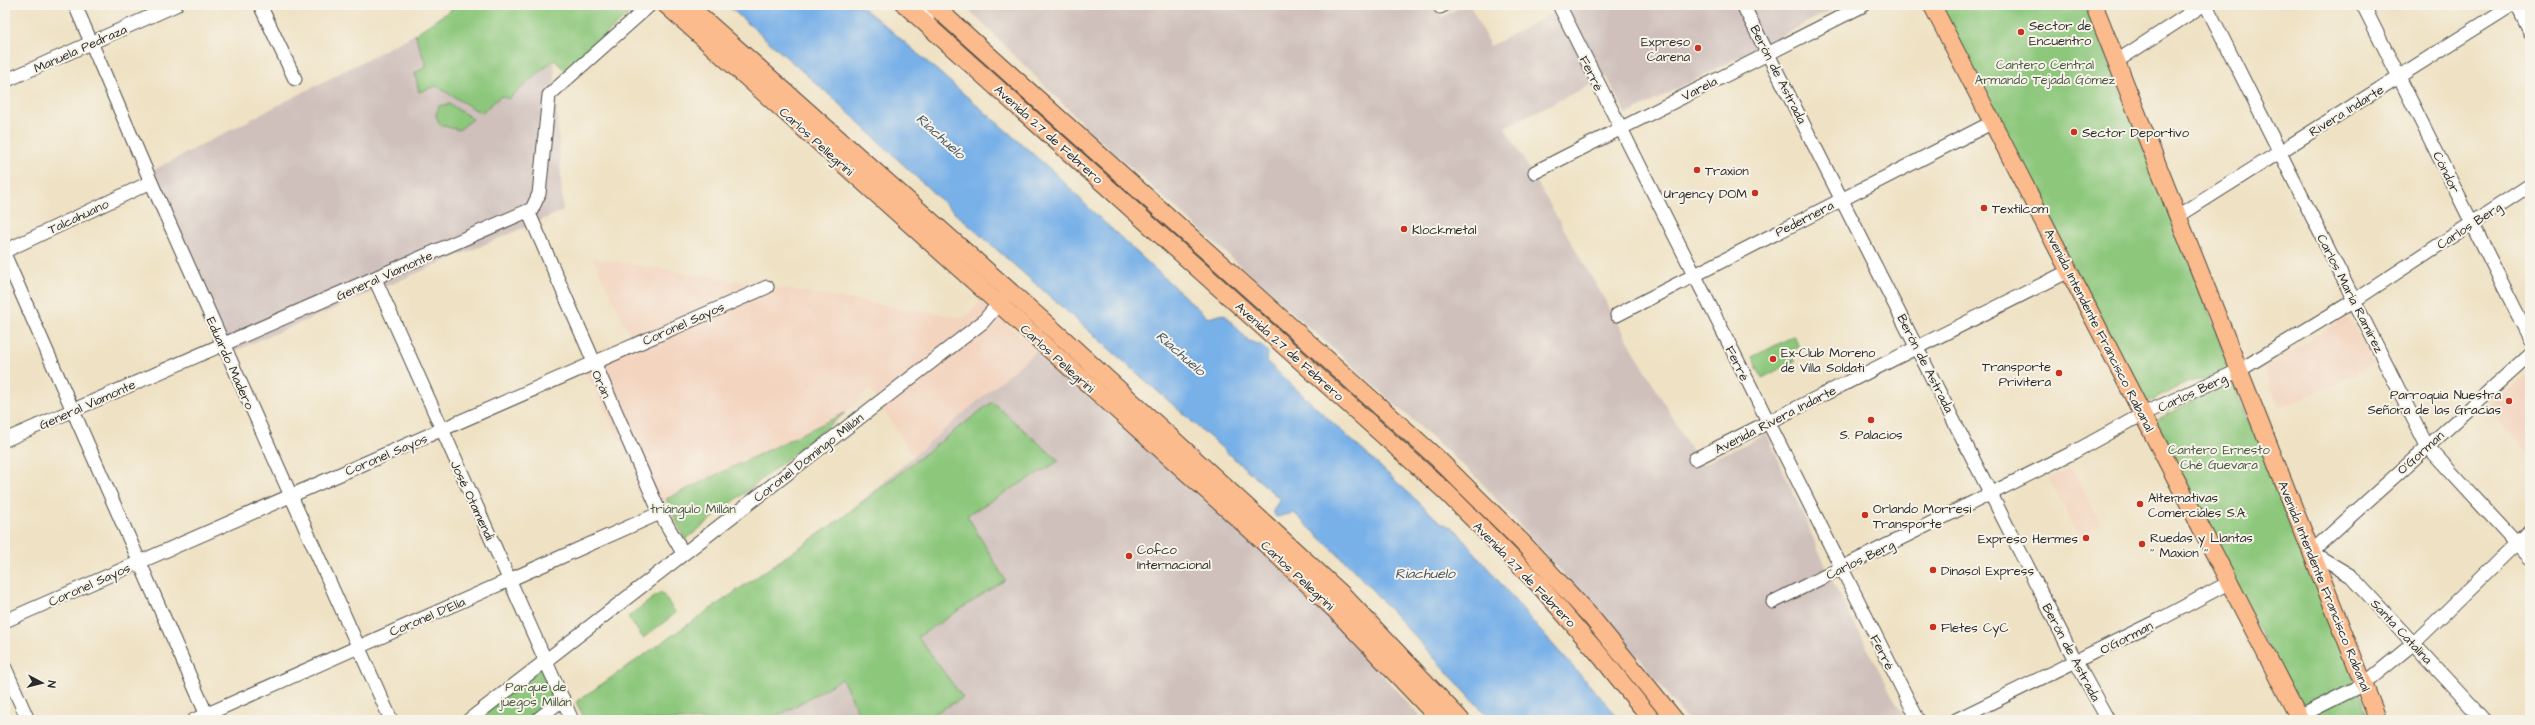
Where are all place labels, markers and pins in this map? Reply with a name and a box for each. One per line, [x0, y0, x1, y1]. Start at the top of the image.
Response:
place label: Sector de Encuentro [2029, 17, 2092, 50]
marker: Sector de Encuentro [2016, 27, 2026, 37]
place label: Expreso Carena [1641, 33, 1691, 66]
marker: Expreso Carena [1693, 43, 1703, 53]
place label: Sector Deportivo [2082, 124, 2190, 142]
marker: Sector Deportivo [2069, 127, 2079, 137]
place label: Traxion [1705, 162, 1749, 180]
marker: Traxion [1692, 165, 1702, 175]
place label: Urgency DOM [1664, 185, 1747, 204]
marker: Urgency DOM [1750, 188, 1760, 198]
place label: Textilcom [1992, 200, 2049, 218]
marker: Textilcom [1979, 203, 1989, 213]
place label: Klockmetal [1412, 221, 1477, 239]
marker: Klockmetal [1399, 224, 1409, 234]
place label: Ex-Club Moreno de Villa Soldati [1781, 344, 1876, 377]
marker: Ex-Club Moreno de Villa Soldati [1768, 354, 1778, 364]
place label: Transporte Privitera [1982, 358, 2051, 391]
marker: Transporte Privitera [2054, 368, 2064, 378]
place label: Parroquia Nuestra Señora de las Gracias [2367, 386, 2501, 419]
marker: Parroquia Nuestra Señora de las Gracias [2504, 396, 2514, 406]
marker: S. Palacios [1866, 415, 1876, 425]
place label: S. Palacios [1840, 426, 1903, 444]
place label: Alternativas Comerciales S.A. [2148, 489, 2247, 522]
marker: Alternativas Comerciales S.A. [2135, 499, 2145, 509]
place label: Orlando Morresi Transporte [1873, 500, 1971, 533]
marker: Orlando Morresi Transporte [1860, 510, 1870, 520]
place label: Ruedas y Llantas '' Maxion '' [2150, 529, 2253, 562]
place label: Expreso Hermes [1978, 530, 2078, 548]
marker: Expreso Hermes [2081, 533, 2091, 543]
marker: Ruedas y Llantas '' Maxion '' [2137, 539, 2147, 549]
place label: Cofco Internacional [1137, 541, 1211, 574]
marker: Cofco Internacional [1124, 551, 1134, 561]
place label: Dinasol Express [1941, 562, 2034, 580]
marker: Dinasol Express [1928, 565, 1938, 575]
place label: Fletes CyC [1941, 619, 2009, 638]
marker: Fletes CyC [1928, 622, 1938, 632]

